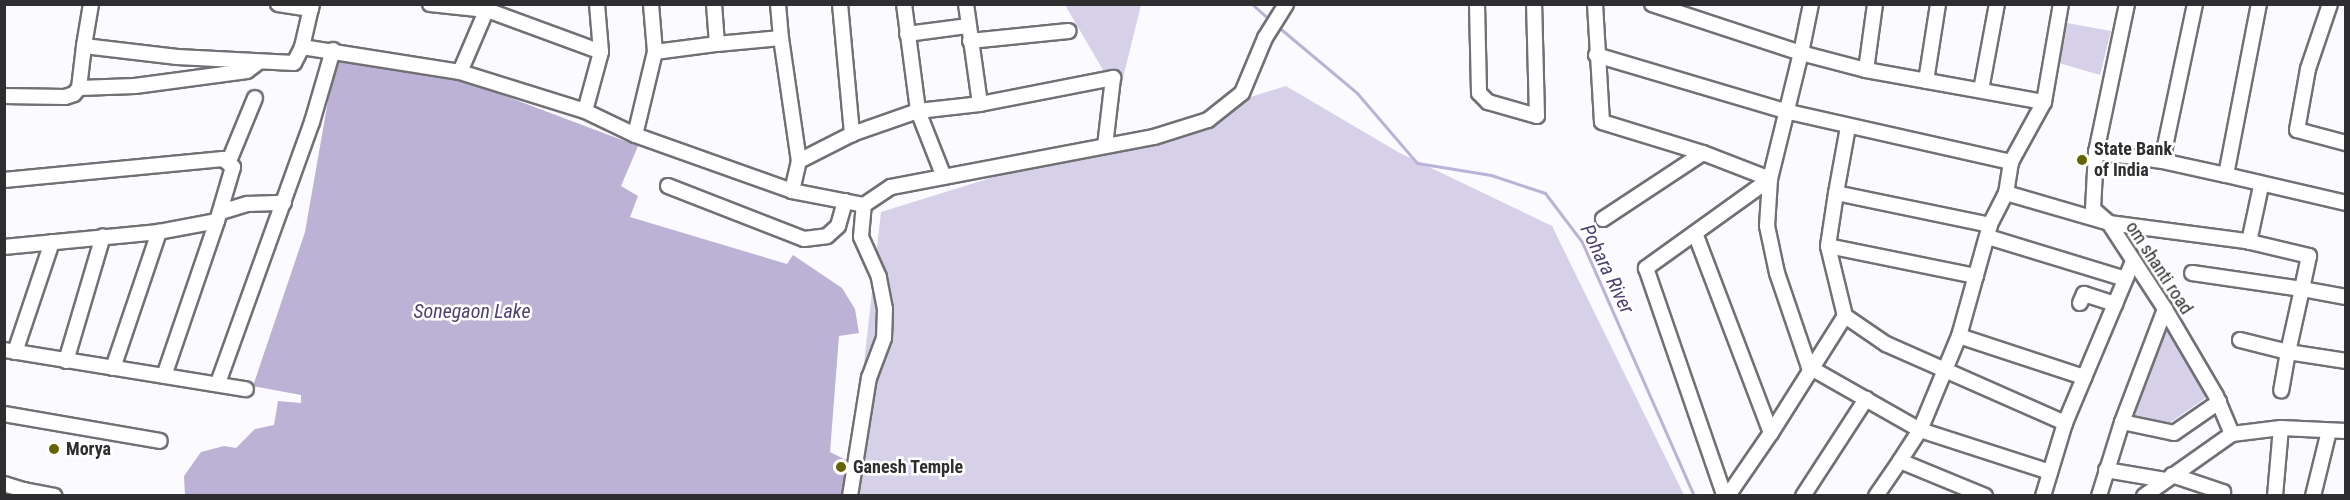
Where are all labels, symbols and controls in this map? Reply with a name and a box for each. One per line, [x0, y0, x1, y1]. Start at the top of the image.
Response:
place label: State Bank of India [2094, 139, 2172, 182]
marker: State Bank of India [2075, 153, 2089, 167]
street label: om shanti road [2121, 217, 2197, 319]
water label: Pohara River [1575, 220, 1639, 318]
water label: Sonegaon Lake [414, 299, 530, 323]
place label: Morya [66, 438, 111, 460]
marker: Morya [47, 442, 61, 456]
place label: Ganesh Temple [853, 456, 964, 478]
marker: Ganesh Temple [834, 460, 848, 474]

